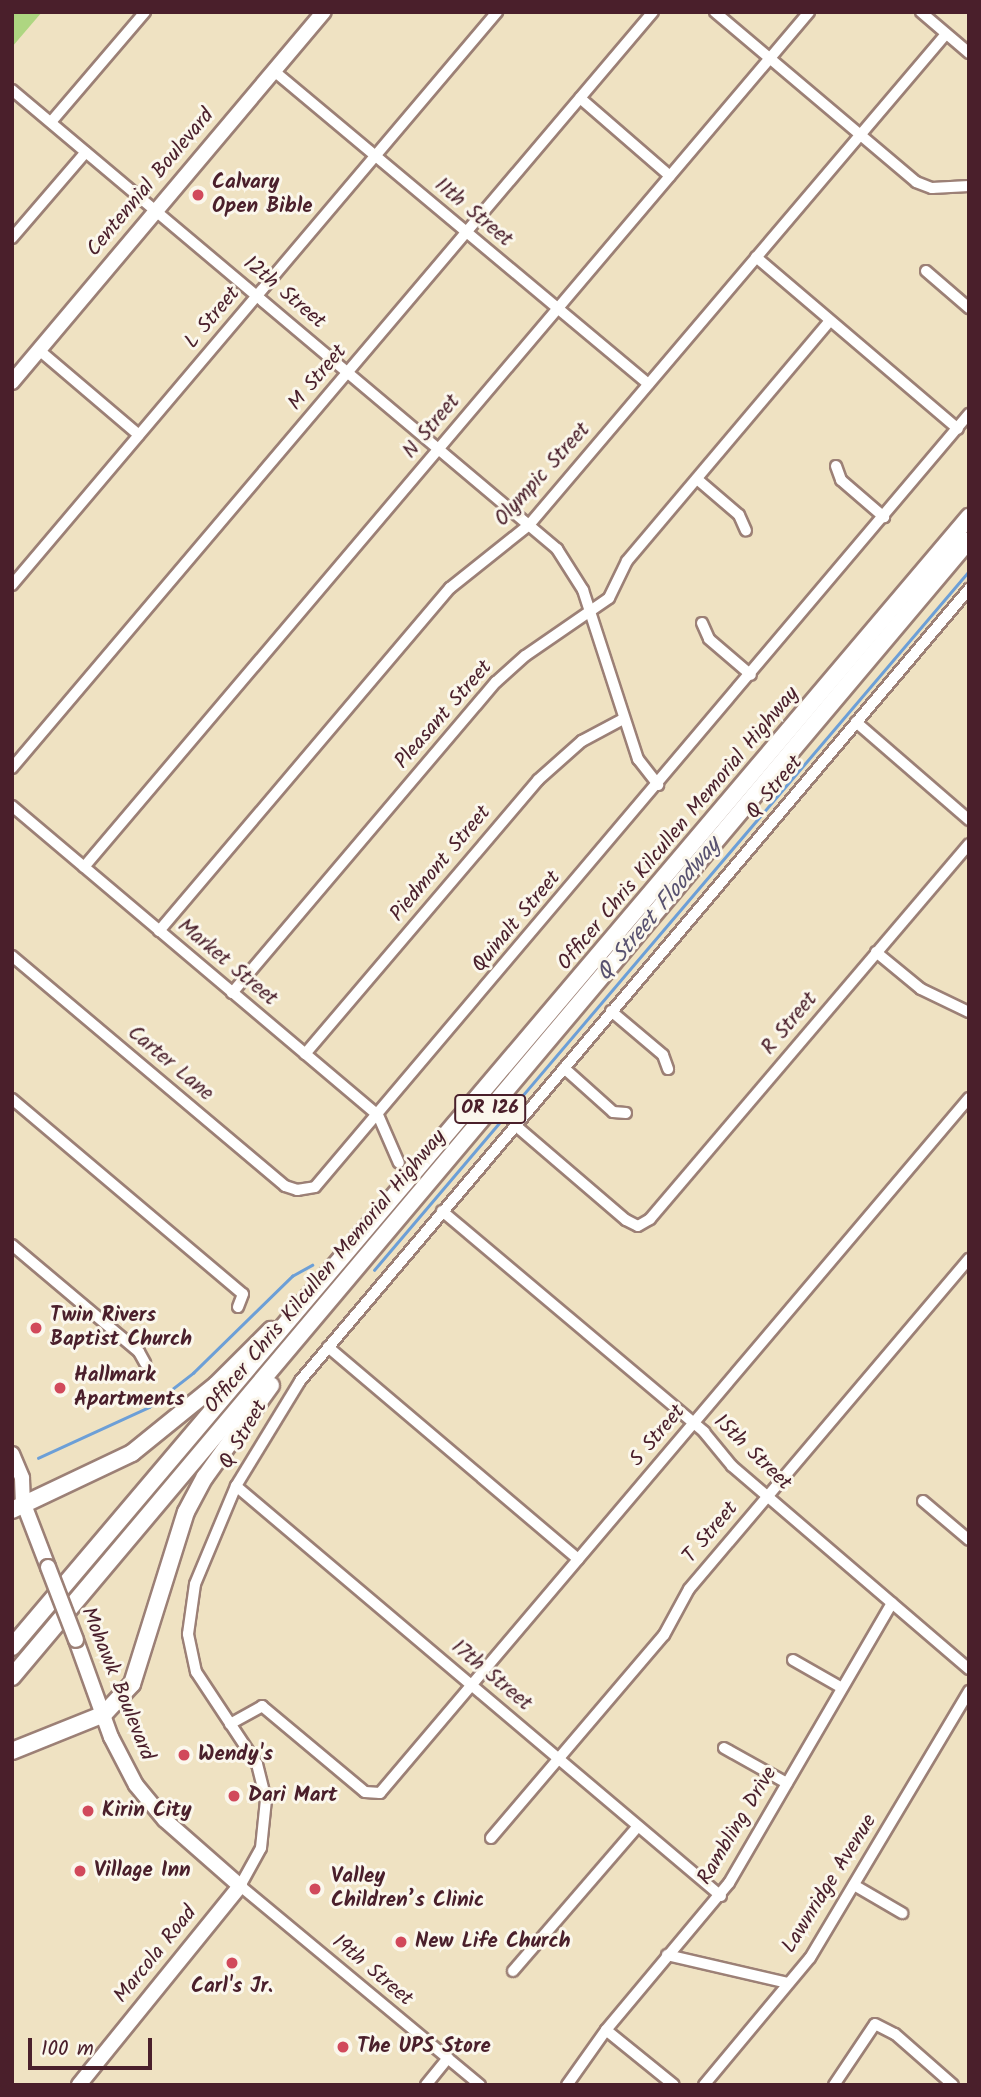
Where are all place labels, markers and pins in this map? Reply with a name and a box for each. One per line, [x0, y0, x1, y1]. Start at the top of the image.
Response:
place label: Calvary Open Bible [212, 170, 313, 220]
marker: Calvary Open Bible [190, 187, 206, 203]
place label: Twin Rivers Baptist Church [50, 1303, 192, 1353]
marker: Twin Rivers Baptist Church [28, 1320, 44, 1336]
place label: Hallmark Apartments [74, 1363, 185, 1413]
marker: Hallmark Apartments [52, 1380, 68, 1396]
place label: Wendy's [198, 1742, 273, 1768]
marker: Wendy's [176, 1747, 192, 1763]
place label: Dari Mart [248, 1783, 338, 1809]
marker: Dari Mart [226, 1788, 242, 1804]
place label: Kirin City [102, 1798, 192, 1824]
marker: Kirin City [80, 1803, 96, 1819]
place label: Village Inn [94, 1858, 191, 1884]
marker: Village Inn [72, 1863, 88, 1879]
place label: Valley Children’s Clinic [331, 1864, 484, 1914]
marker: Valley Children’s Clinic [305, 1879, 325, 1899]
place label: New Life Church [415, 1929, 571, 1955]
marker: New Life Church [393, 1934, 409, 1950]
marker: Carl's Jr. [224, 1955, 240, 1971]
place label: Carl's Jr. [191, 1974, 273, 2000]
place label: The UPS Store [357, 2034, 491, 2060]
marker: The UPS Store [335, 2039, 351, 2055]

